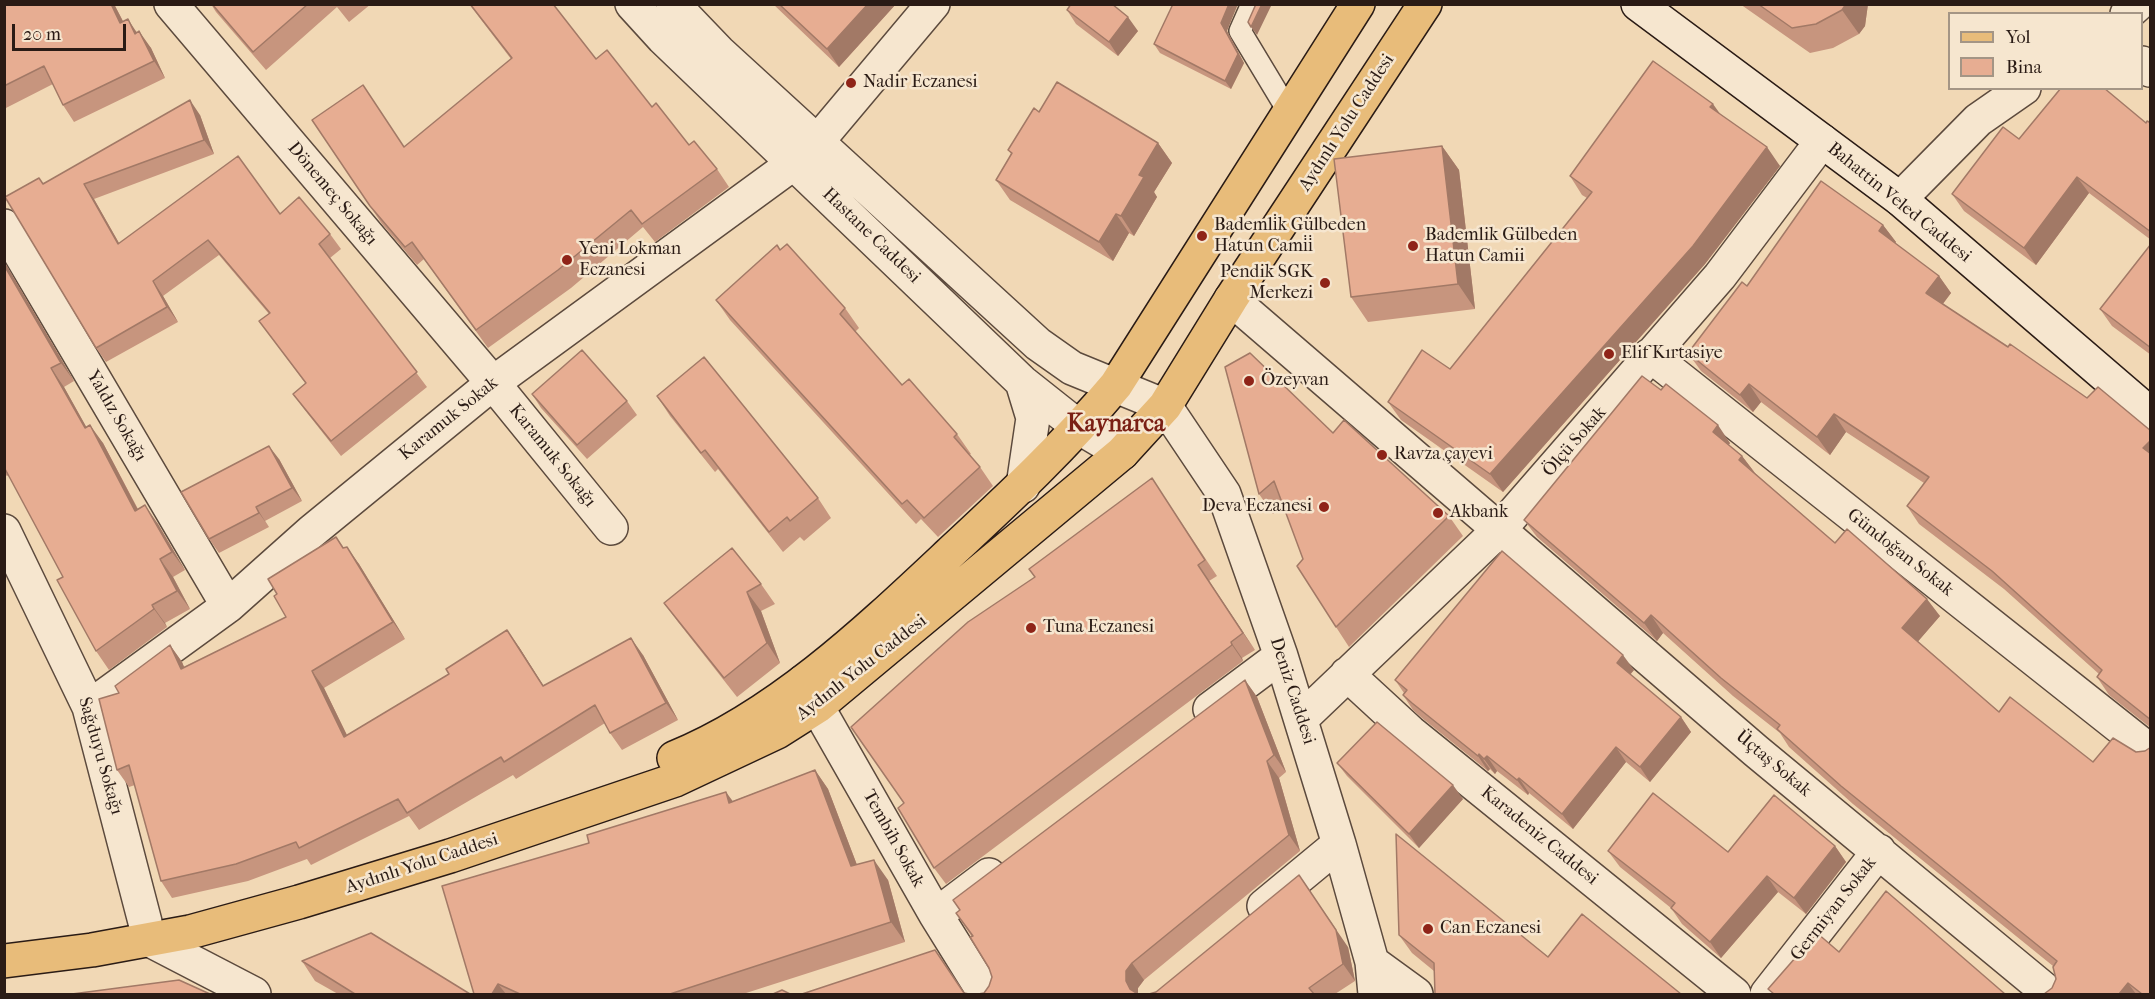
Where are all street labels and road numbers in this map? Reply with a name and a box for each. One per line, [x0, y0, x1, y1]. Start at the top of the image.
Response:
street label: Aydınlı Yolu Caddesi [1295, 50, 1399, 196]
street label: Dönemeç Sokağı [282, 138, 382, 250]
street label: Bahattin Veled Caddesi [1823, 138, 1975, 268]
street label: Hastane Caddesi [817, 184, 925, 288]
street label: Yaldız Sokağı [81, 367, 151, 465]
street label: Karamuk Sokak [395, 373, 503, 465]
street label: Karamuk Sokağı [504, 400, 600, 512]
street label: Ölçü Sokak [1539, 402, 1611, 482]
street label: Gündoğan Sokak [1842, 505, 1958, 601]
street label: Aydınlı Yolu Caddesi [793, 611, 931, 725]
street label: Deniz Caddesi [1265, 635, 1319, 747]
street label: Sağduyu Sokağı [73, 695, 127, 817]
street label: Üçtaş Sokak [1731, 726, 1815, 802]
street label: Karadeniz Caddesi [1476, 782, 1602, 890]
street label: Tembih Sokak [857, 786, 929, 892]
street label: Aydınlı Yolu Caddesi [343, 829, 501, 899]
street label: Germiyan Sokak [1787, 853, 1881, 965]

